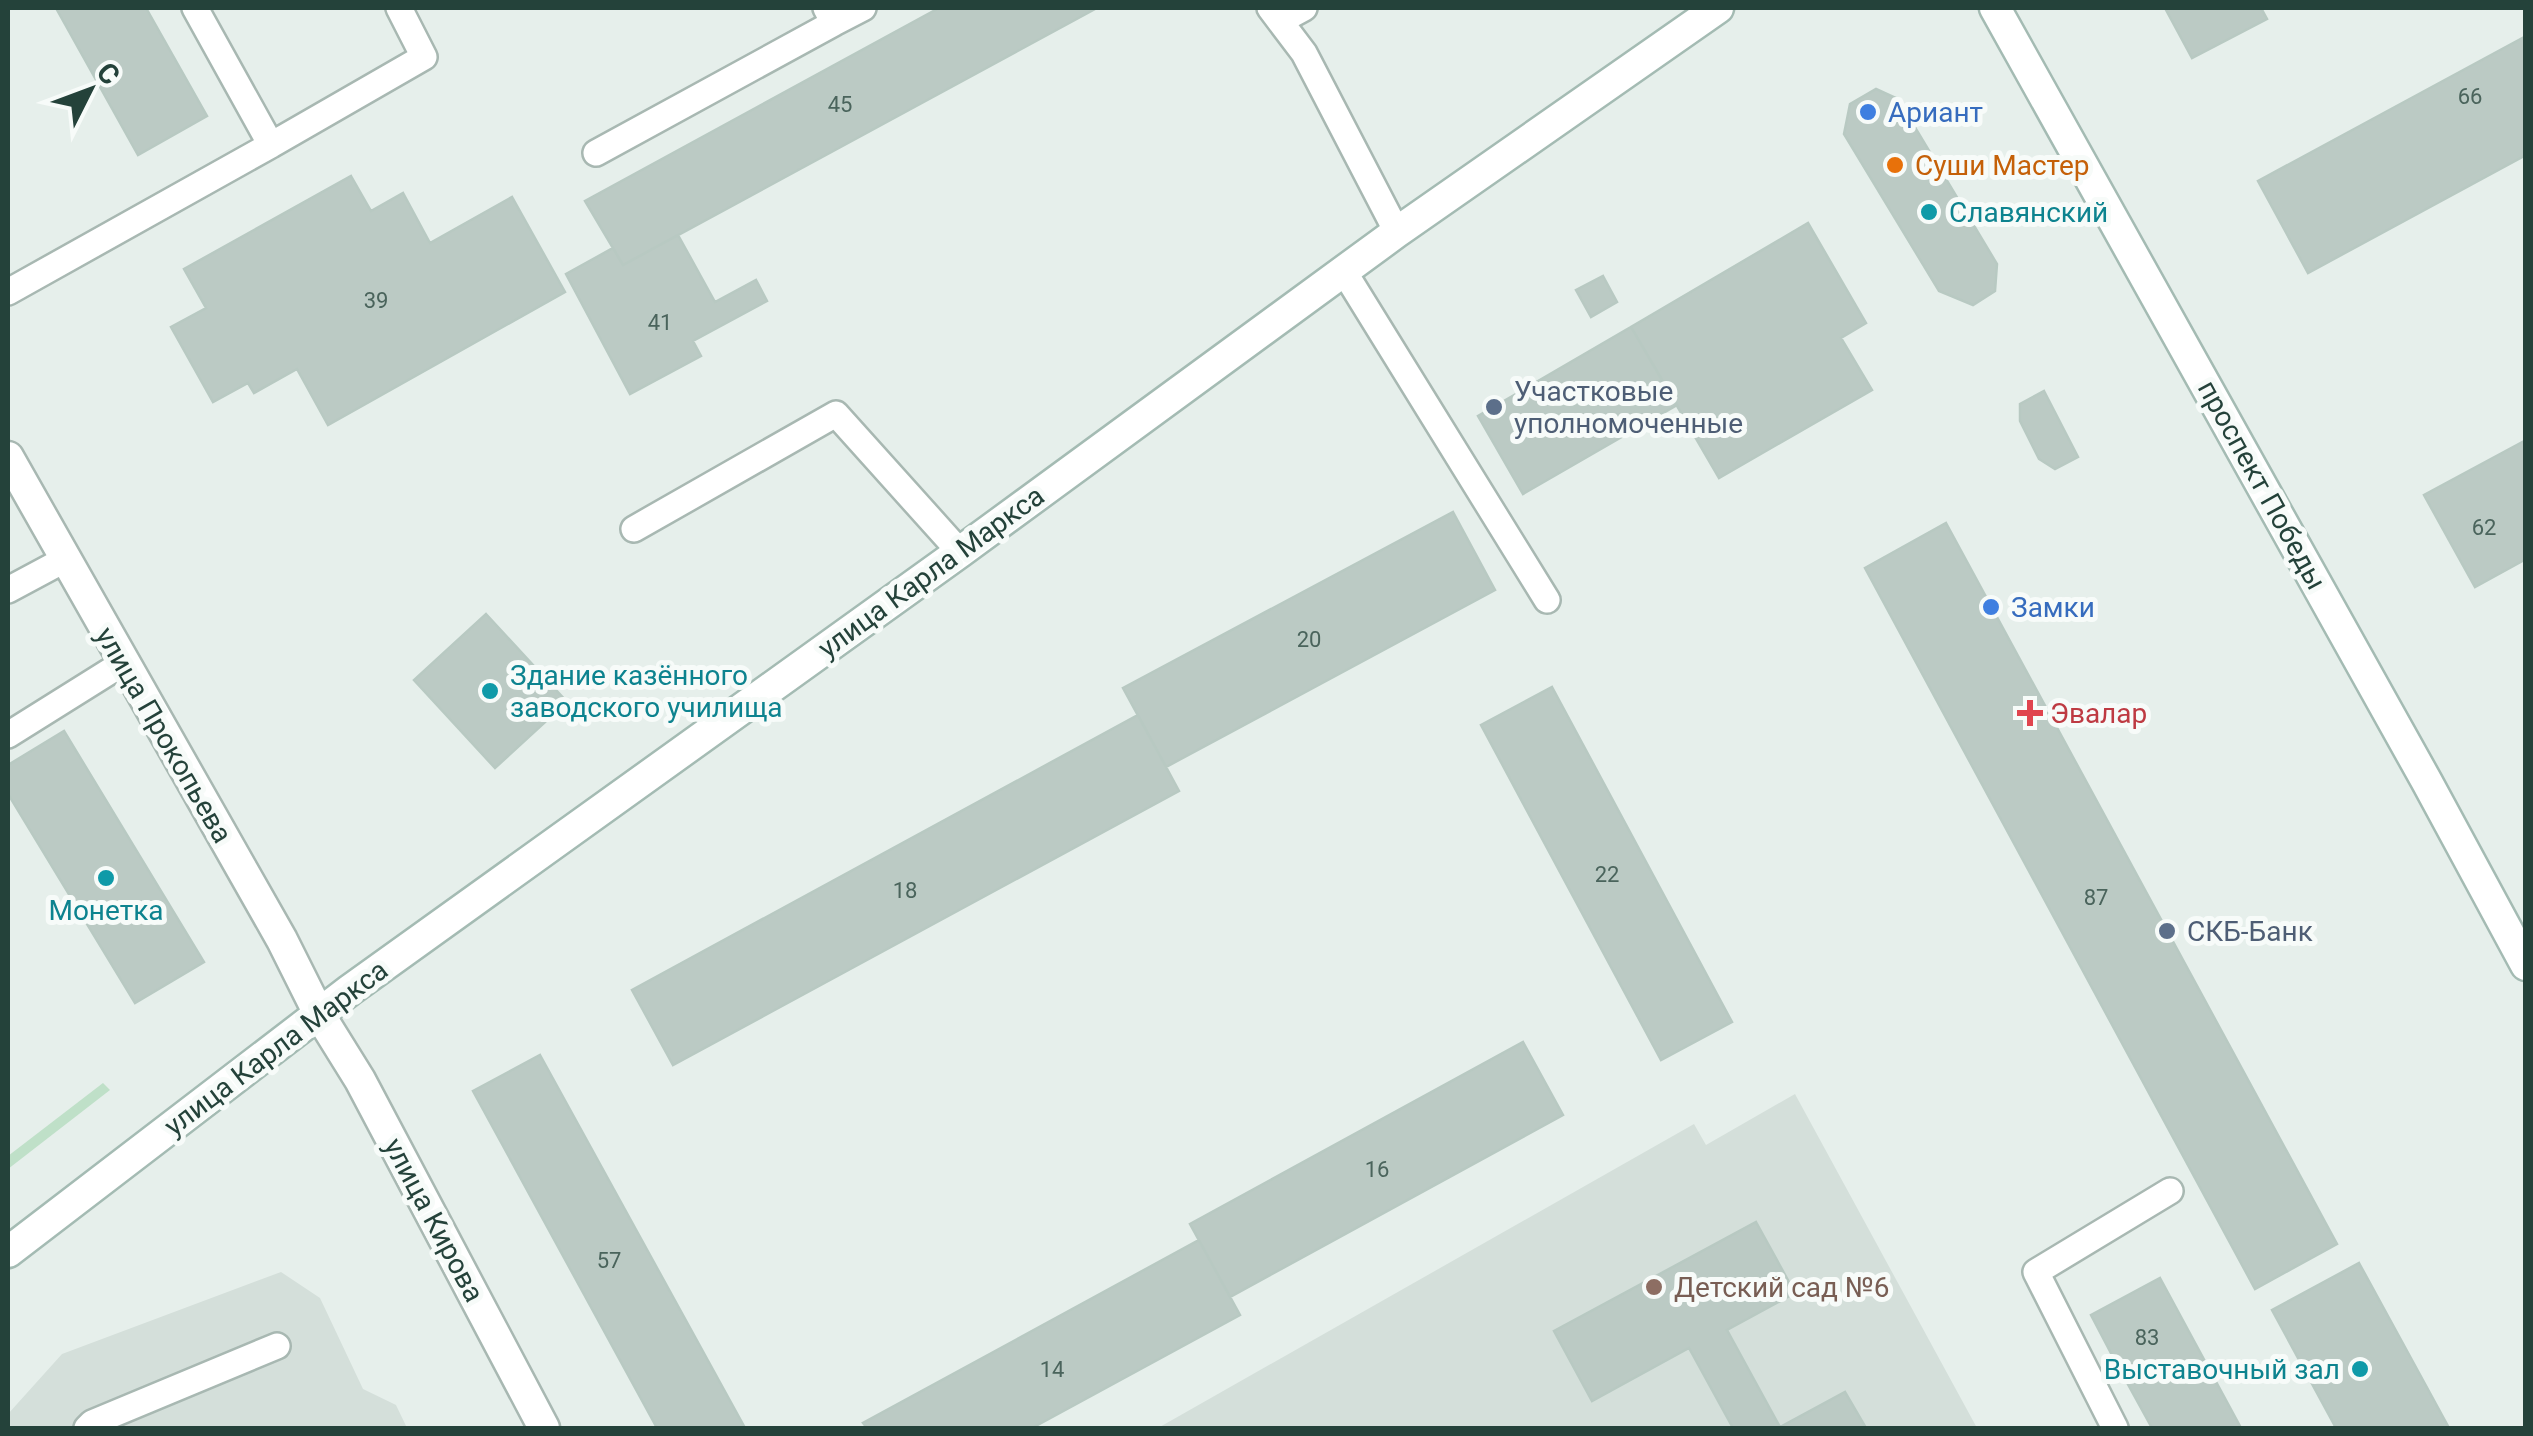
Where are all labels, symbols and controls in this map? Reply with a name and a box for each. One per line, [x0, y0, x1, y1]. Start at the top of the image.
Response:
north arrow [40, 40, 140, 140]
text: С [90, 56, 127, 91]
house number: 66 [2458, 84, 2482, 109]
house number: 45 [828, 92, 852, 117]
place label: Ариант [1888, 96, 1983, 129]
marker: Ариант [1857, 101, 1879, 123]
place label: Суши Мастер [1915, 149, 2090, 182]
marker: Суши Мастер [1884, 154, 1906, 176]
place label: Славянский [1949, 196, 2108, 229]
marker: Славянский [1918, 201, 1940, 223]
house number: 39 [364, 288, 388, 313]
house number: 41 [648, 310, 672, 335]
place label: Участковые уполномоченные [1514, 375, 1743, 440]
street label: проспект Победы [2191, 375, 2333, 595]
marker: Участковые уполномоченные [1483, 396, 1505, 418]
street label: улица Карла Маркса [812, 479, 1050, 665]
house number: 62 [2472, 515, 2496, 540]
place label: Замки [2011, 591, 2095, 624]
marker: Замки [1980, 596, 2002, 618]
street label: улица Прокопьева [89, 621, 239, 849]
house number: 20 [1297, 627, 1321, 652]
place label: Здание казённого заводского училища [510, 659, 783, 724]
marker: Здание казённого заводского училища [479, 680, 501, 702]
place label: Эвалар [2050, 697, 2147, 730]
marker: Эвалар [2019, 702, 2041, 724]
house number: 22 [1595, 862, 1619, 887]
marker: Монетка [95, 867, 117, 889]
house number: 18 [893, 878, 917, 903]
house number: 87 [2084, 885, 2108, 910]
place label: Монетка [48, 894, 164, 927]
place label: СКБ-Банк [2187, 915, 2313, 948]
marker: СКБ-Банк [2156, 920, 2178, 942]
street label: улица Карла Маркса [158, 953, 394, 1143]
street label: улица Кирова [377, 1133, 491, 1307]
house number: 16 [1365, 1157, 1389, 1182]
house number: 57 [597, 1248, 621, 1273]
place label: Детский сад №6 [1674, 1271, 1889, 1304]
marker: Детский сад №6 [1643, 1276, 1665, 1298]
house number: 83 [2135, 1325, 2159, 1350]
place label: Выставочный зал [2104, 1353, 2340, 1386]
house number: 14 [1040, 1357, 1064, 1382]
marker: Выставочный зал [2349, 1358, 2371, 1380]

